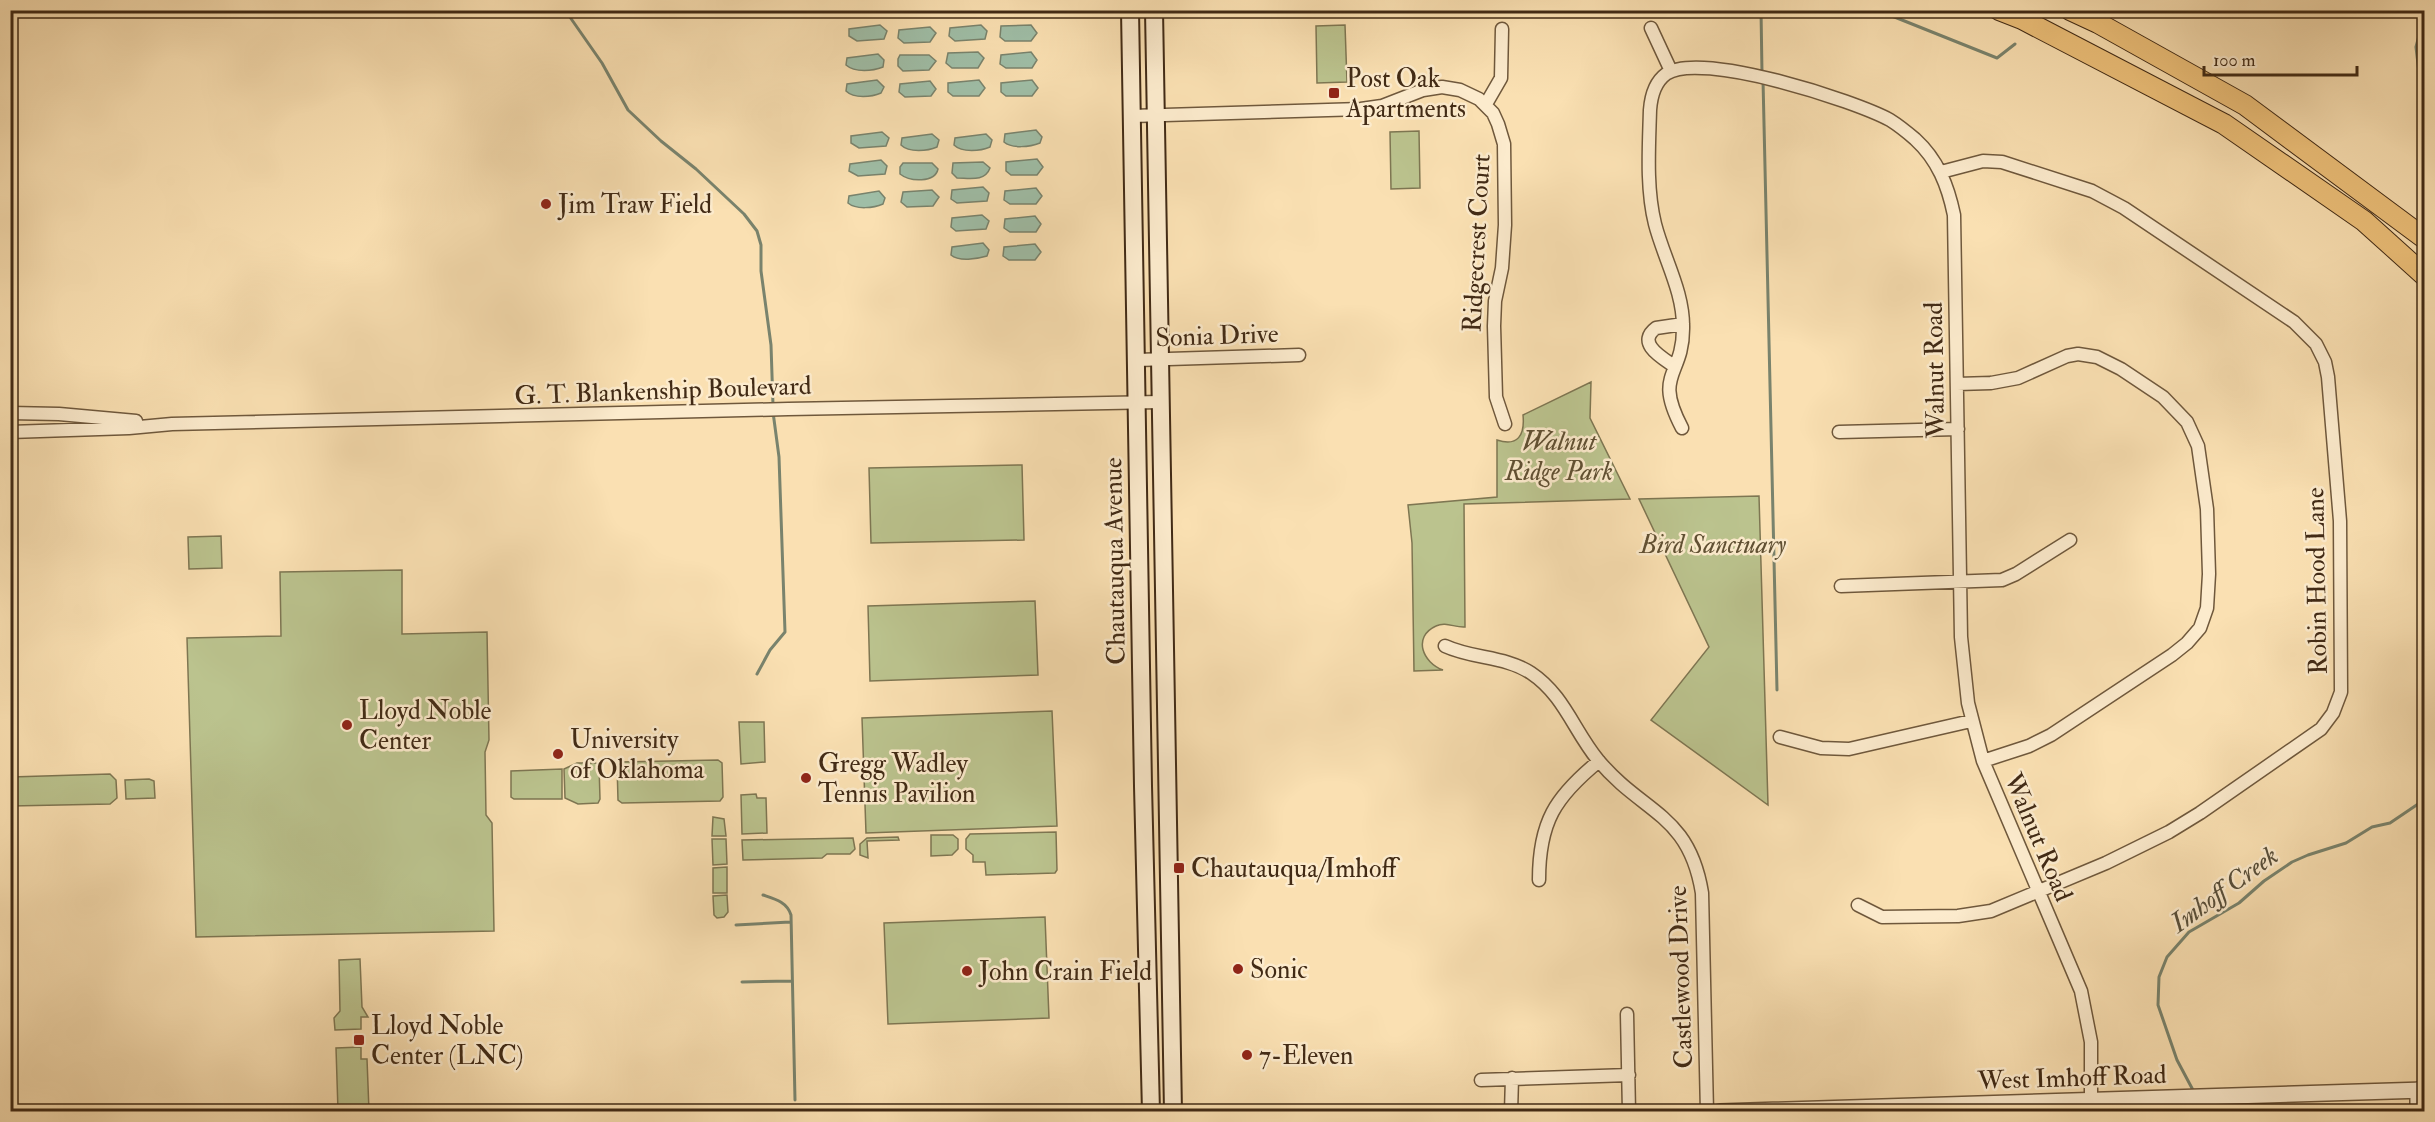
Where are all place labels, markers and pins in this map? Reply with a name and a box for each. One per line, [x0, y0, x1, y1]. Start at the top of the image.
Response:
place label: Post Oak Apartments [1345, 63, 1466, 126]
marker: Post Oak Apartments [1327, 86, 1341, 100]
place label: Jim Traw Field [557, 189, 712, 221]
marker: Jim Traw Field [539, 197, 553, 211]
place label: Lloyd Noble Center [359, 695, 492, 757]
marker: Lloyd Noble Center [340, 718, 354, 732]
place label: University of Oklahoma [570, 724, 705, 786]
marker: University of Oklahoma [551, 747, 565, 761]
place label: Gregg Wadley Tennis Pavilion [818, 748, 975, 810]
marker: Gregg Wadley Tennis Pavilion [799, 771, 813, 785]
place label: Chautauqua/Imhoff [1191, 853, 1401, 885]
marker: Chautauqua/Imhoff [1172, 861, 1186, 875]
place label: Sonic [1250, 954, 1308, 986]
place label: John Crain Field [978, 956, 1152, 988]
marker: Sonic [1231, 962, 1245, 976]
marker: John Crain Field [960, 964, 974, 978]
place label: Lloyd Noble Center (LNC) [371, 1010, 524, 1072]
marker: Lloyd Noble Center (LNC) [352, 1033, 366, 1047]
place label: 7-Eleven [1259, 1040, 1353, 1072]
marker: 7-Eleven [1240, 1048, 1254, 1062]

